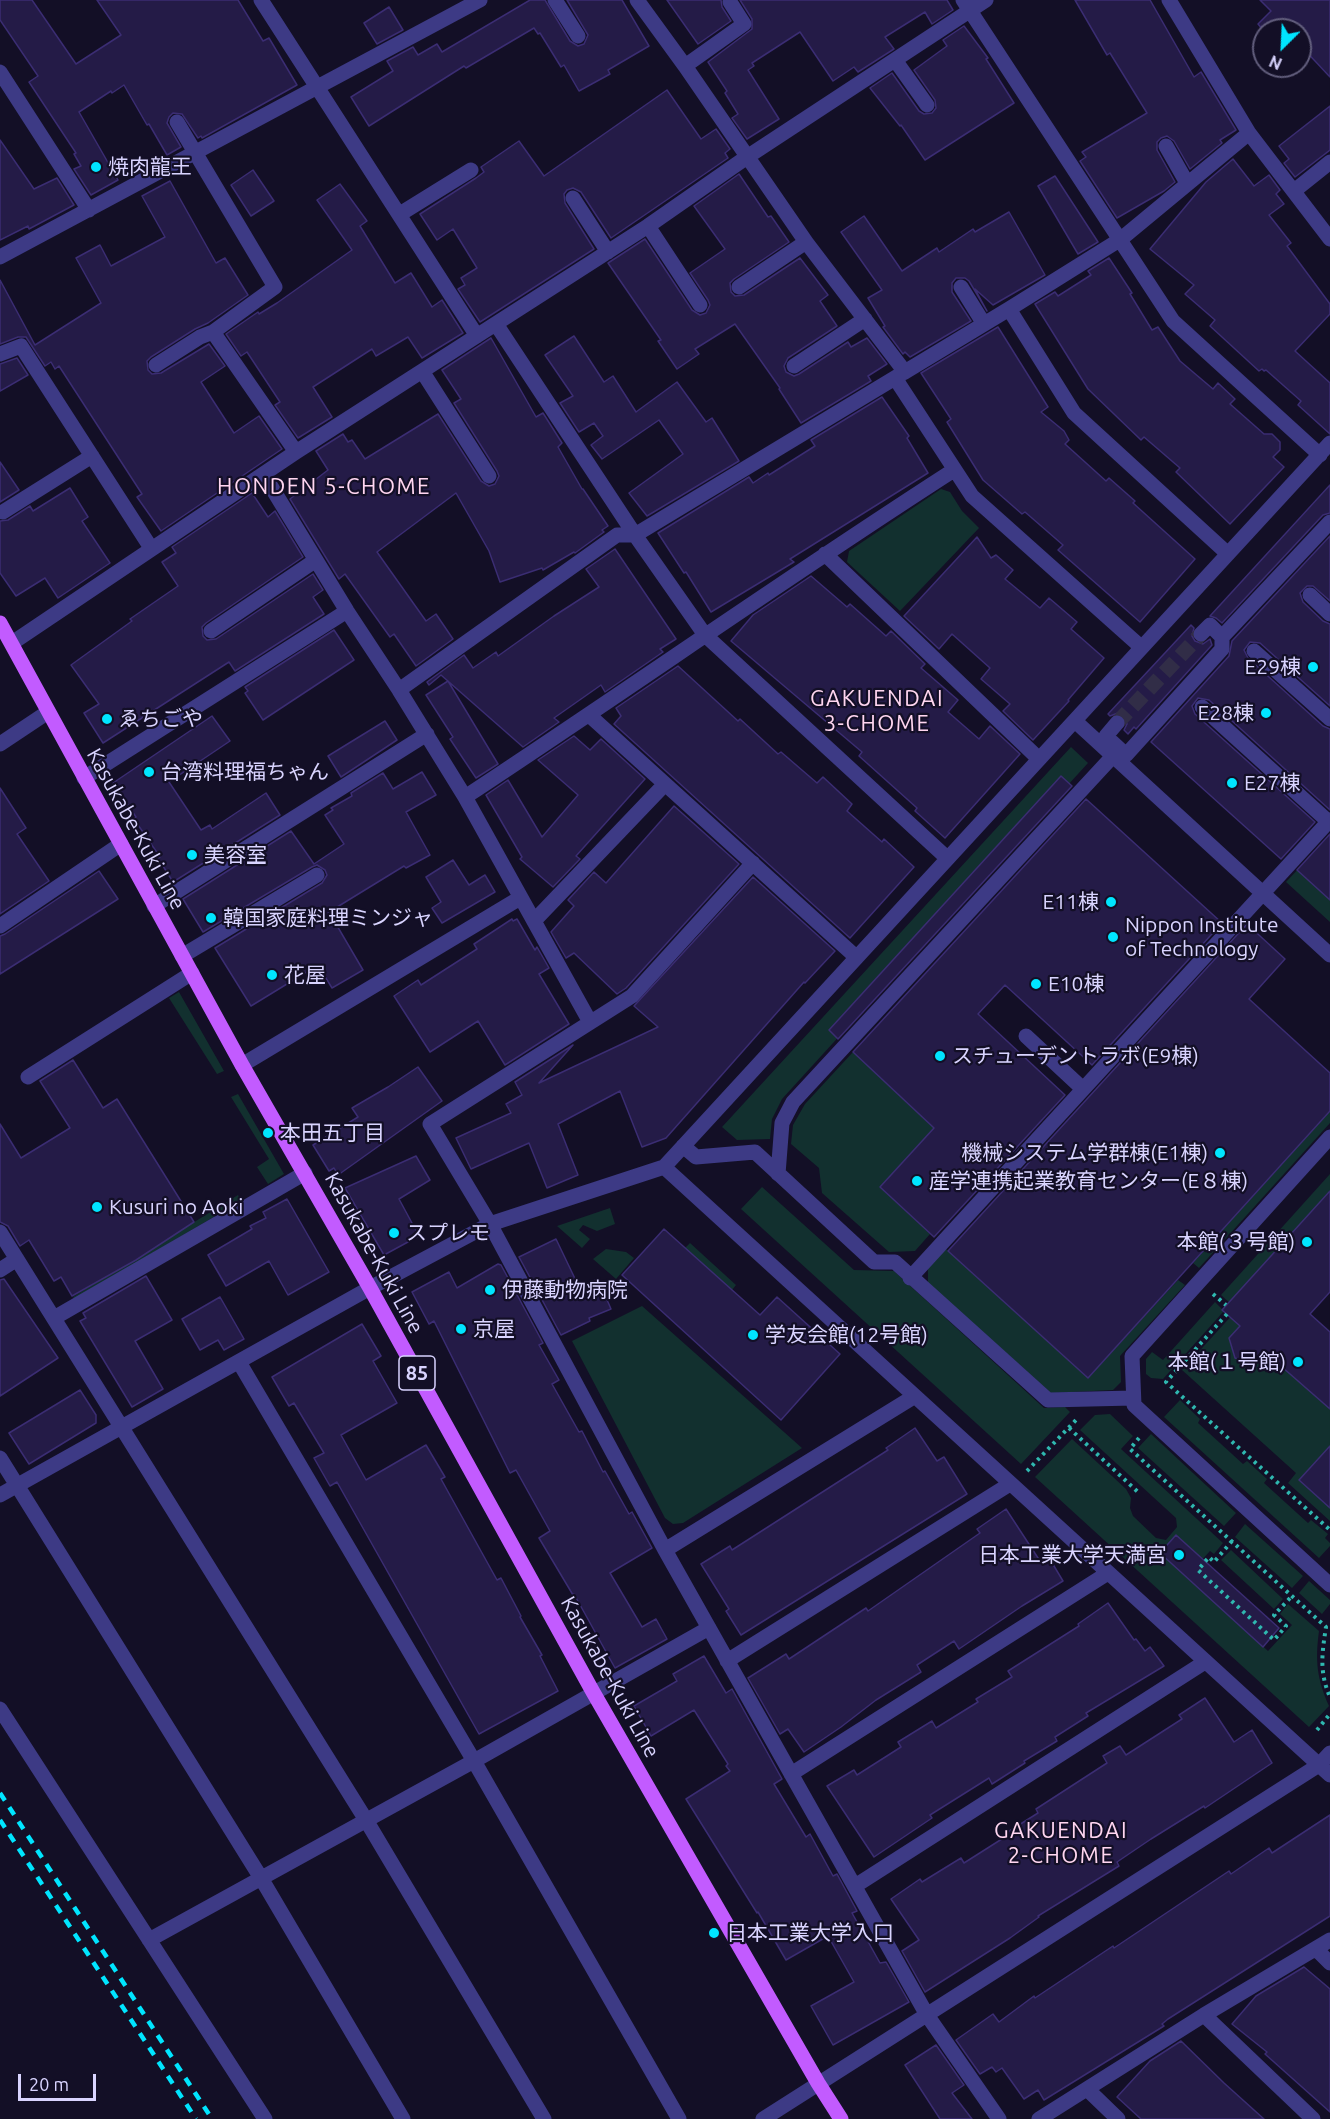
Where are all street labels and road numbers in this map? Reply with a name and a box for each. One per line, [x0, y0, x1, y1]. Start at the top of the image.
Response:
street label: Kasukabe-Kuki Line [81, 744, 191, 914]
street label: Kasukabe-Kuki Line [319, 1168, 429, 1338]
road number: 85 [399, 1356, 435, 1390]
street label: Kasukabe-Kuki Line [555, 1592, 665, 1762]

